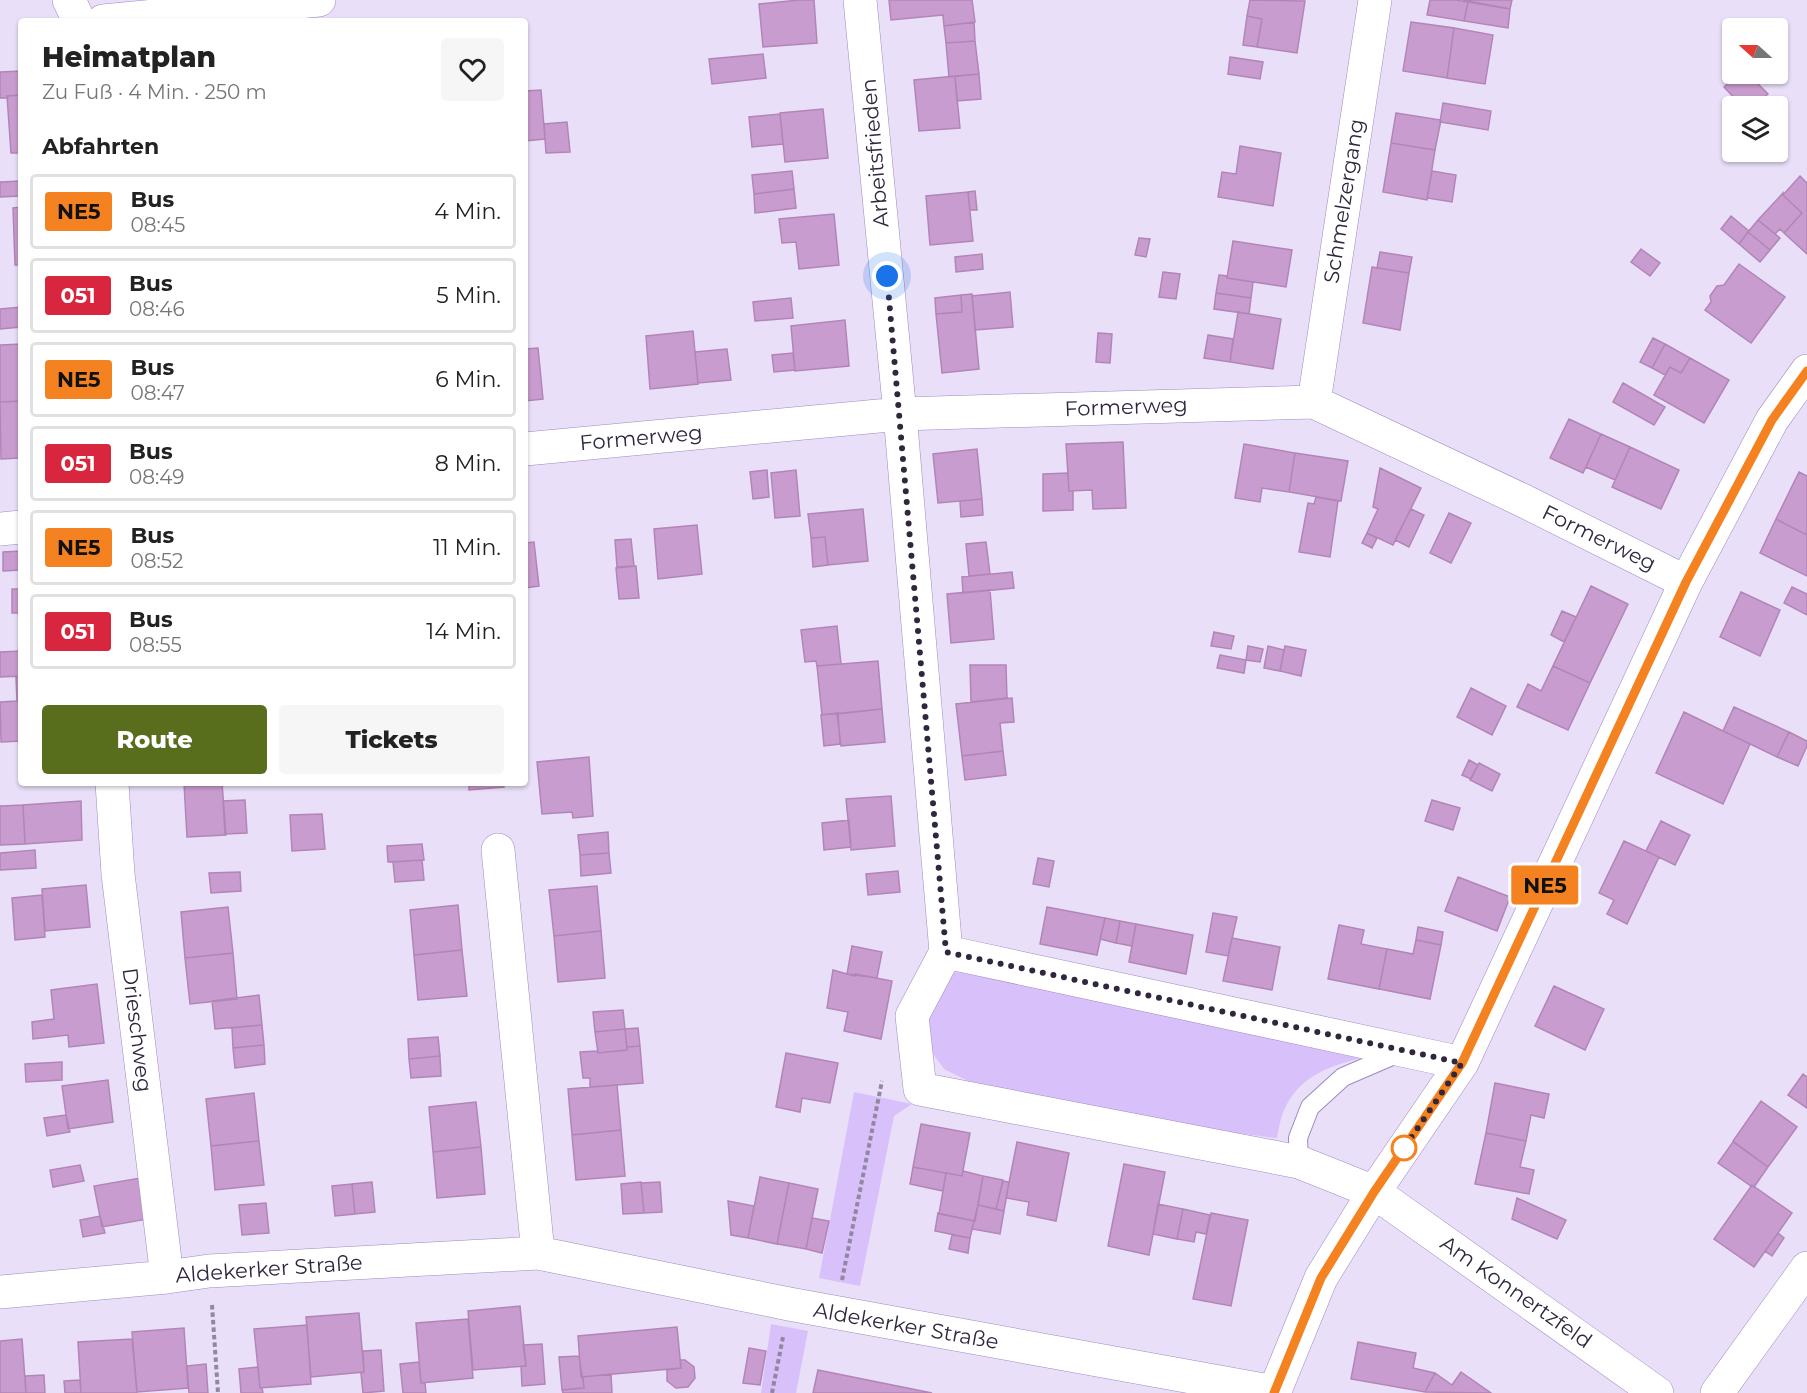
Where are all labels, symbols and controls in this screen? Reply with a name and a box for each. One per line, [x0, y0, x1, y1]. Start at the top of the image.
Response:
north arrow [1722, 18, 1788, 84]
map controls [1722, 18, 1788, 162]
button: heart [441, 38, 504, 101]
text: Heimatplan [42, 40, 216, 74]
street label: Arbeitsfrieden [856, 78, 893, 229]
text: Zu Fuß · 4 Min. · 250 m [42, 80, 267, 104]
button: layers [1722, 96, 1788, 162]
street label: Schmelzergang [1318, 117, 1369, 285]
text: Abfahrten [42, 133, 159, 160]
text: Bus [130, 186, 174, 213]
text: 4 Min. [434, 198, 501, 225]
text: NE5 [57, 199, 100, 224]
text: 08:45 [130, 213, 185, 237]
your location [872, 261, 902, 291]
text: Bus [129, 270, 173, 297]
text: 5 Min. [436, 282, 501, 309]
text: 051 [61, 283, 96, 308]
text: 08:46 [129, 297, 185, 321]
text: Bus [130, 354, 174, 381]
text: 6 Min. [435, 366, 501, 393]
text: NE5 [57, 367, 100, 392]
text: 08:47 [130, 381, 185, 405]
street label: Formerweg [1064, 392, 1188, 421]
street label: Formerweg [578, 420, 703, 455]
text: Bus [129, 438, 173, 465]
text: 8 Min. [435, 450, 501, 477]
text: 051 [61, 451, 96, 476]
text: 08:49 [129, 465, 185, 489]
street label: Formerweg [1538, 499, 1660, 576]
text: Bus [130, 522, 174, 549]
text: 11 Min. [433, 534, 501, 561]
text: NE5 [57, 535, 100, 560]
text: 08:52 [130, 549, 183, 573]
text: Bus [129, 606, 173, 633]
text: 14 Min. [426, 618, 501, 645]
text: 051 [61, 619, 96, 644]
text: 08:55 [129, 633, 182, 657]
button: Route [42, 705, 267, 774]
button: Tickets [279, 705, 504, 774]
line badge: NE5 [1510, 866, 1580, 904]
text: NE5 [1523, 873, 1567, 898]
street label: Drieschweg [117, 966, 158, 1094]
unlabelled marker [1391, 1135, 1417, 1161]
street label: Am Konnertzfeld [1436, 1230, 1597, 1353]
street label: Aldekerker Straße [175, 1249, 363, 1288]
street label: Aldekerker Straße [812, 1297, 1001, 1354]

